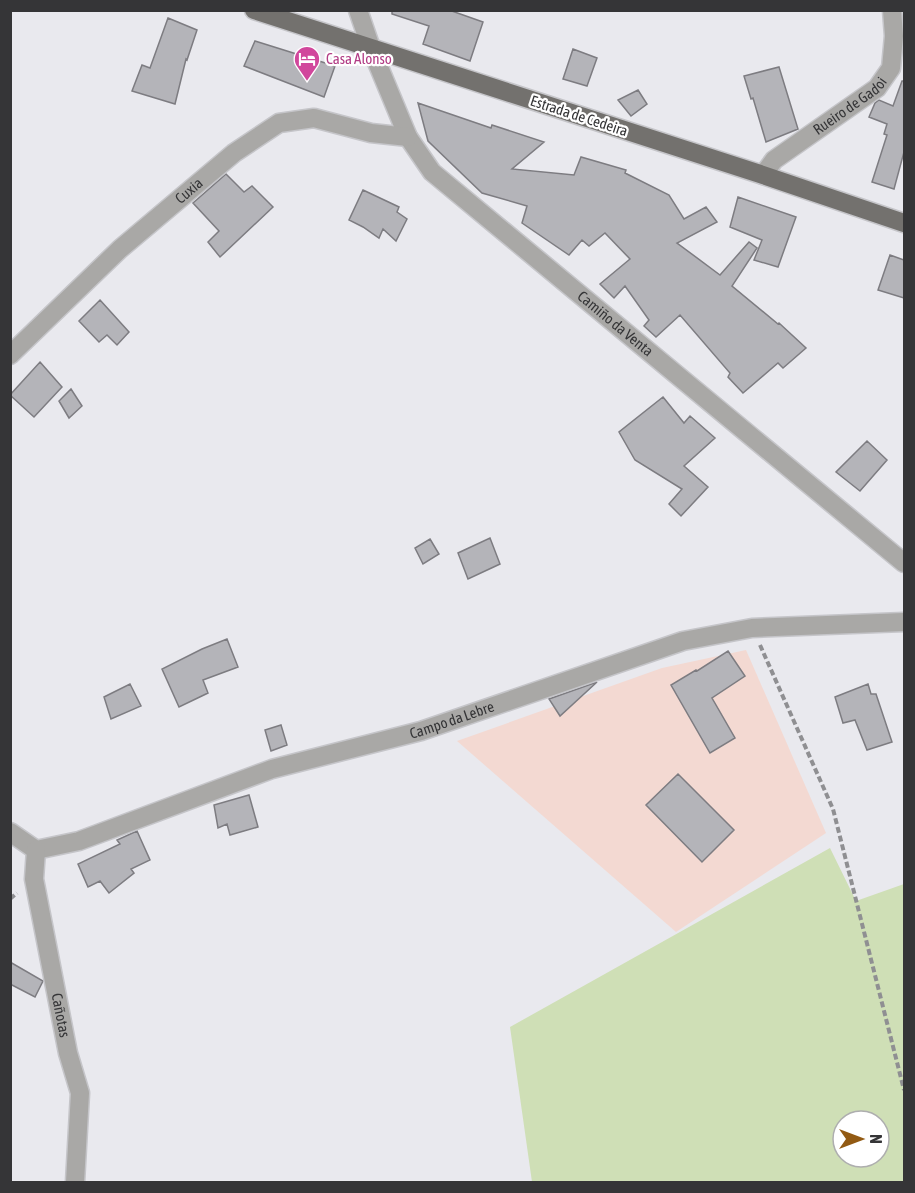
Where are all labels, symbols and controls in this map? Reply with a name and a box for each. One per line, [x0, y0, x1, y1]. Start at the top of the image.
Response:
hotel icon: Casa Alonso [292, 44, 322, 82]
place label: Casa Alonso [326, 50, 392, 67]
street label: Rueiro de Gadoi [810, 74, 890, 138]
street label: Estrada de Cedeira [528, 92, 630, 139]
street label: Cuxia [172, 174, 206, 207]
street label: Camiño da Venta [574, 287, 657, 360]
street label: Campo da Lebre [408, 698, 496, 742]
street label: Cañotas [49, 992, 74, 1039]
north arrow [831, 1109, 891, 1169]
text: N [867, 1134, 885, 1144]

